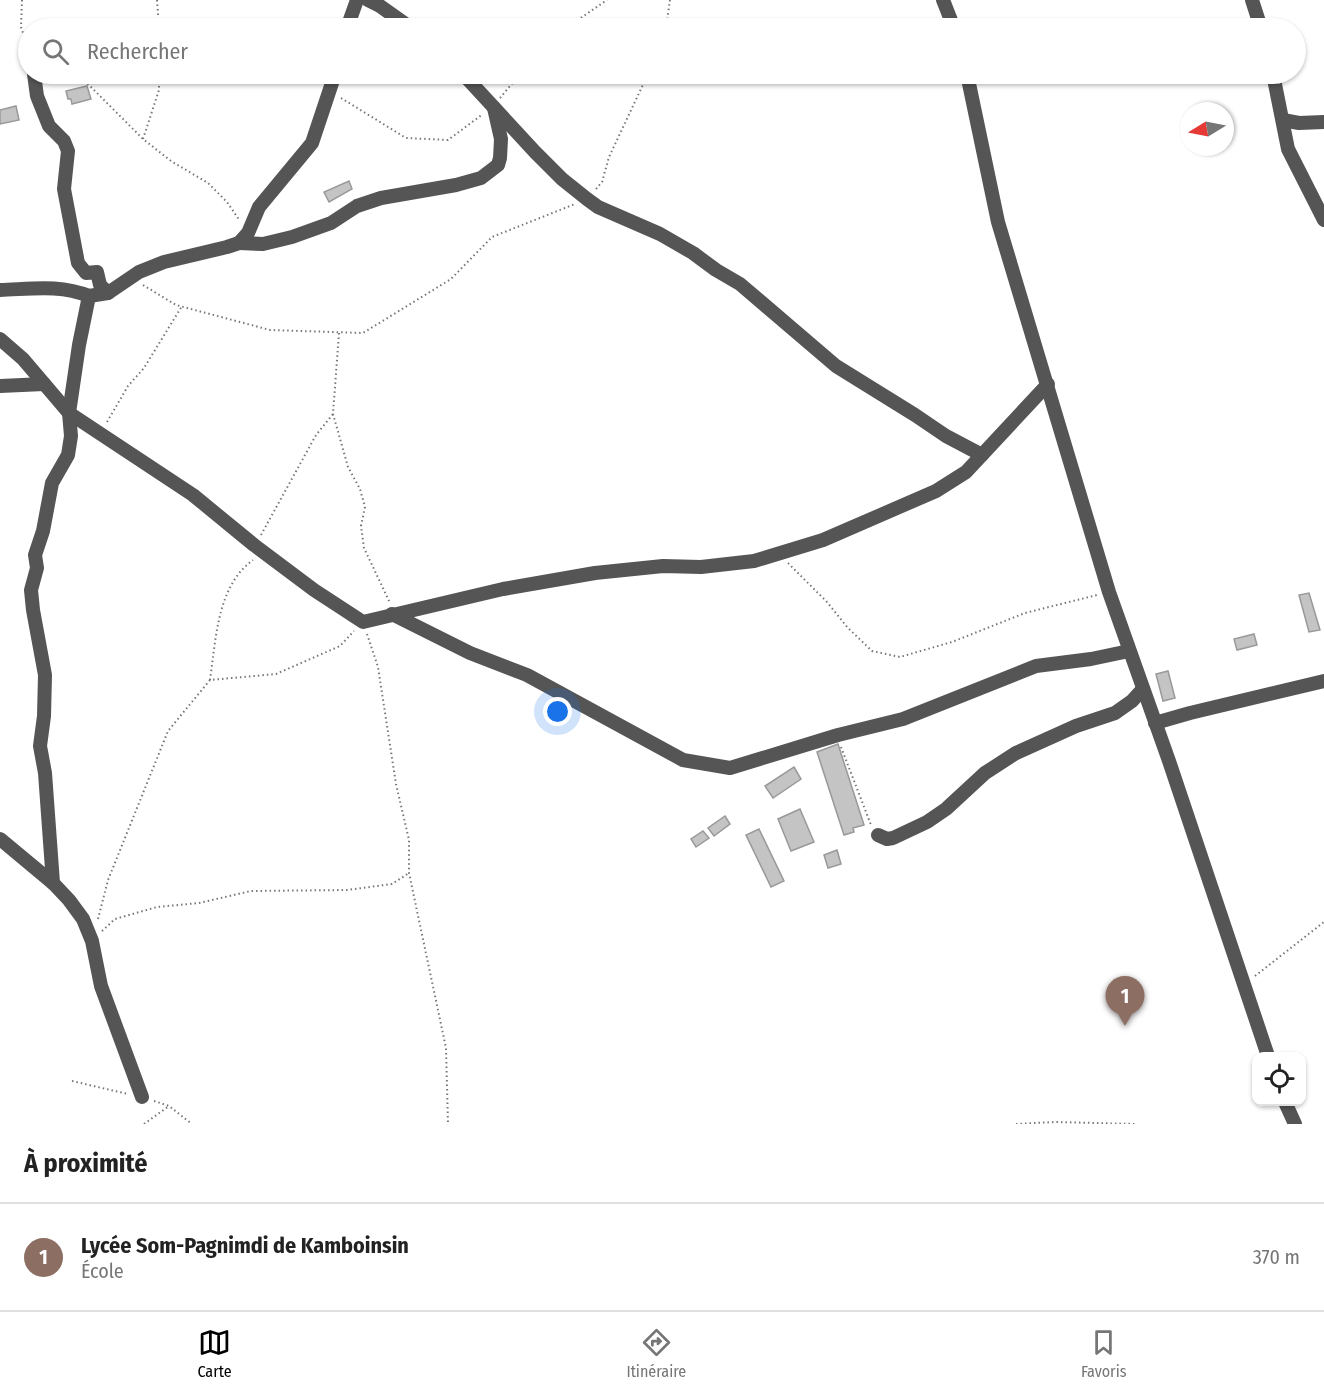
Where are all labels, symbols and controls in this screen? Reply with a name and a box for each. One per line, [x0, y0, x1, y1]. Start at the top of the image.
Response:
search box [18, 18, 1306, 84]
icon: search [39, 35, 72, 68]
text: Rechercher [87, 38, 188, 65]
north arrow [1180, 102, 1234, 156]
your location [543, 697, 572, 726]
pin: 1 [1106, 976, 1144, 1026]
map controls [1252, 1052, 1306, 1106]
button: locate [1252, 1052, 1306, 1106]
text: À proximité [24, 1148, 147, 1179]
text: Lycée Som-Pagnimdi de Kamboinsin [81, 1232, 409, 1259]
text: 1 [39, 1245, 48, 1269]
text: 370 m [1253, 1245, 1300, 1269]
text: École [81, 1259, 124, 1283]
tab: Carte [197, 1326, 232, 1381]
tab: Itinéraire [626, 1326, 686, 1381]
tab: Favoris [1081, 1326, 1127, 1381]

